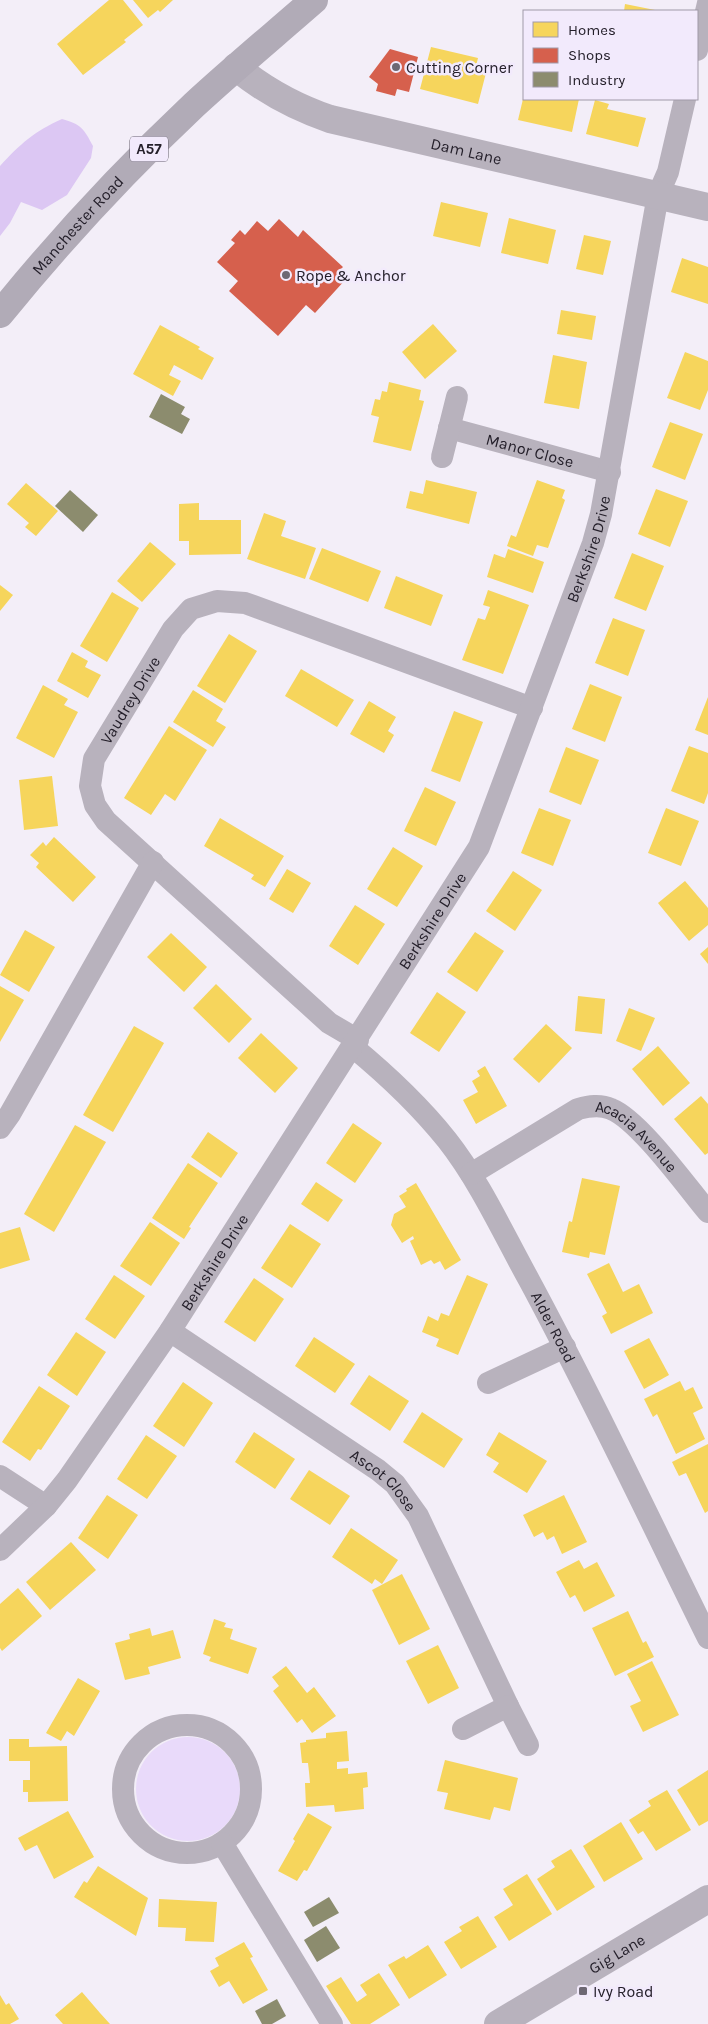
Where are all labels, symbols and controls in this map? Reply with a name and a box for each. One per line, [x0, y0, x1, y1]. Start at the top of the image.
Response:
legend [523, 10, 698, 100]
text: Homes [568, 21, 616, 39]
text: Shops [568, 46, 611, 64]
place label: Cutting Corner [406, 58, 513, 77]
marker: Cutting Corner [390, 61, 402, 73]
text: Industry [568, 71, 625, 89]
street label: Dam Lane [429, 134, 504, 169]
road number: A57 [130, 136, 168, 162]
street label: Manchester Road [28, 172, 128, 279]
place label: Rope & Anchor [296, 266, 406, 285]
marker: Rope & Anchor [280, 269, 292, 281]
street label: Manor Close [484, 430, 576, 472]
street label: Berkshire Drive [563, 494, 614, 605]
street label: Vaudrey Drive [96, 653, 164, 747]
street label: Berkshire Drive [394, 869, 470, 973]
street label: Acacia Avenue [594, 1097, 681, 1176]
street label: Berkshire Drive [177, 1210, 252, 1314]
street label: Alder Road [527, 1288, 580, 1366]
street label: Ascot Close [346, 1445, 420, 1515]
street label: Gig Lane [585, 1930, 648, 1978]
place label: Ivy Road [593, 1982, 654, 2001]
marker: Ivy Road [577, 1985, 589, 1997]

